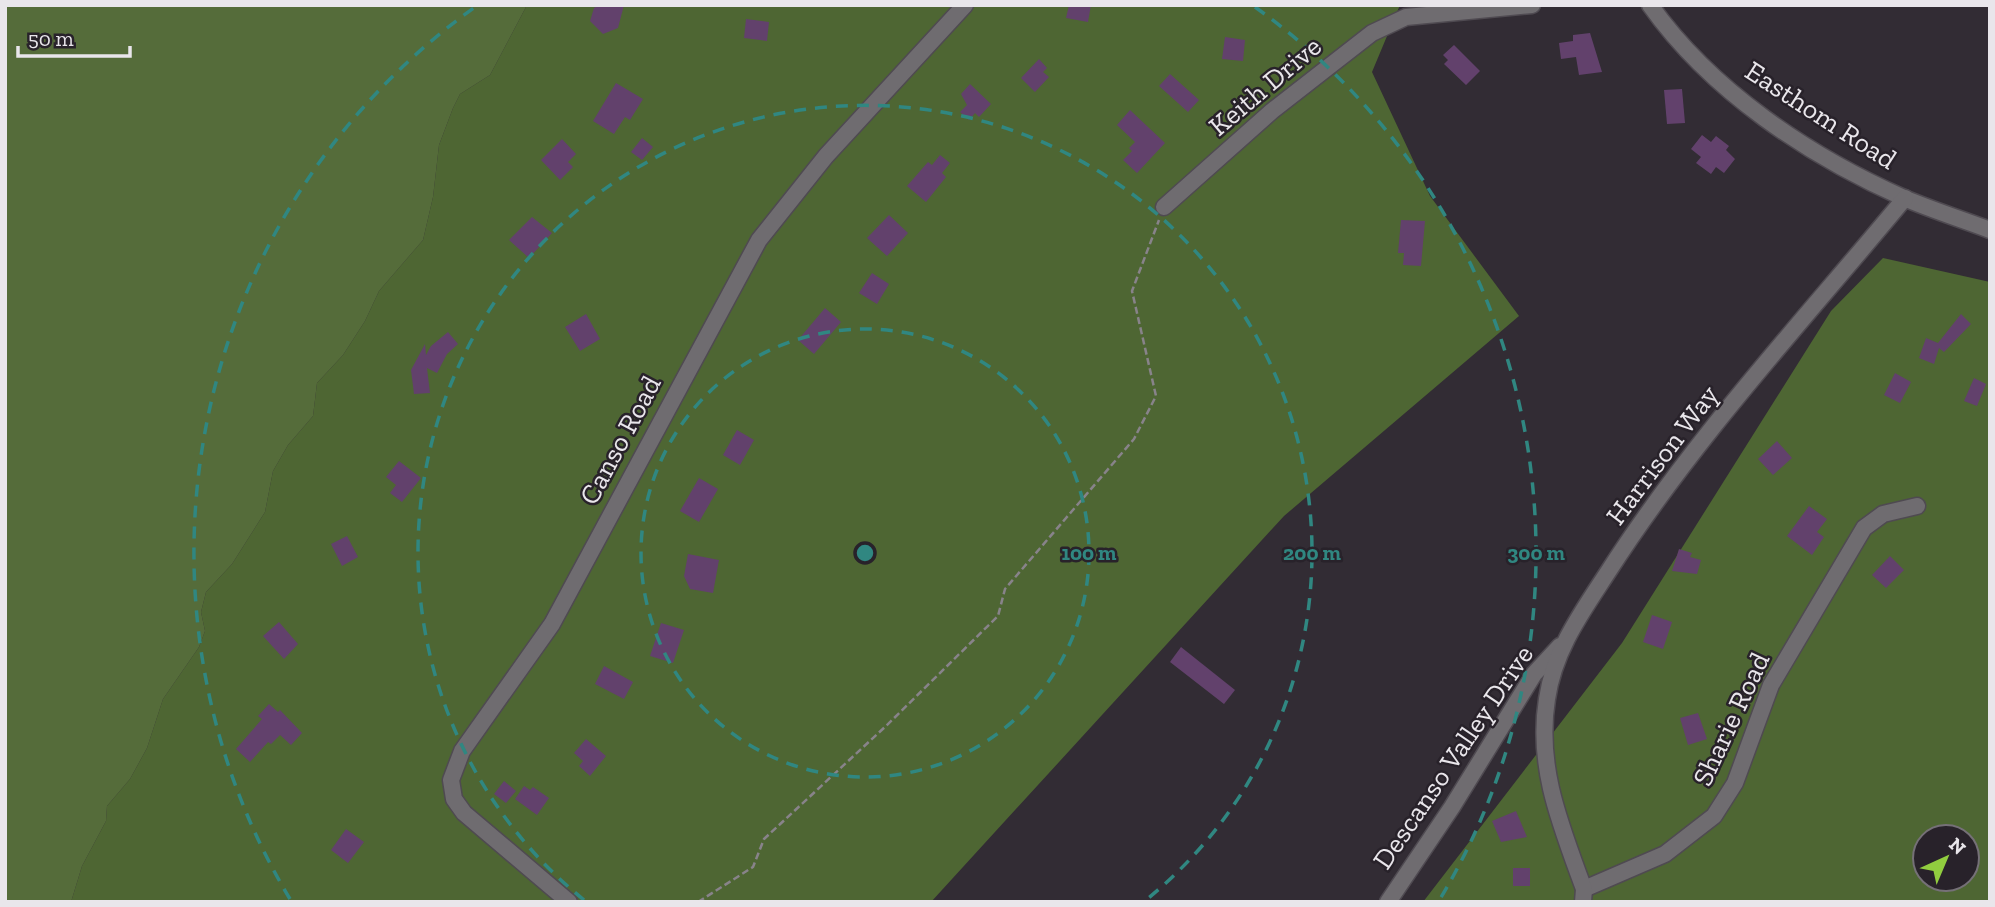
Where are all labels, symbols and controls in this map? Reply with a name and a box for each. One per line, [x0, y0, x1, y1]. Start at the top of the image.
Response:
scale bar [18, 14, 130, 58]
text: 50 m [28, 26, 74, 51]
street label: Keith Drive [1202, 29, 1328, 143]
street label: Easthom Road [1739, 54, 1903, 176]
street label: Canso Road [572, 370, 668, 510]
street label: Harrison Way [1599, 378, 1726, 531]
text: 100 m [1062, 540, 1117, 565]
text: 200 m [1283, 540, 1341, 565]
text: 300 m [1507, 540, 1565, 565]
centre of rings [853, 541, 877, 565]
street label: Descanso Valley Drive [1366, 639, 1540, 875]
street label: Sharie Road [1686, 647, 1776, 791]
north arrow [1911, 823, 1981, 893]
text: N [1944, 833, 1971, 859]

